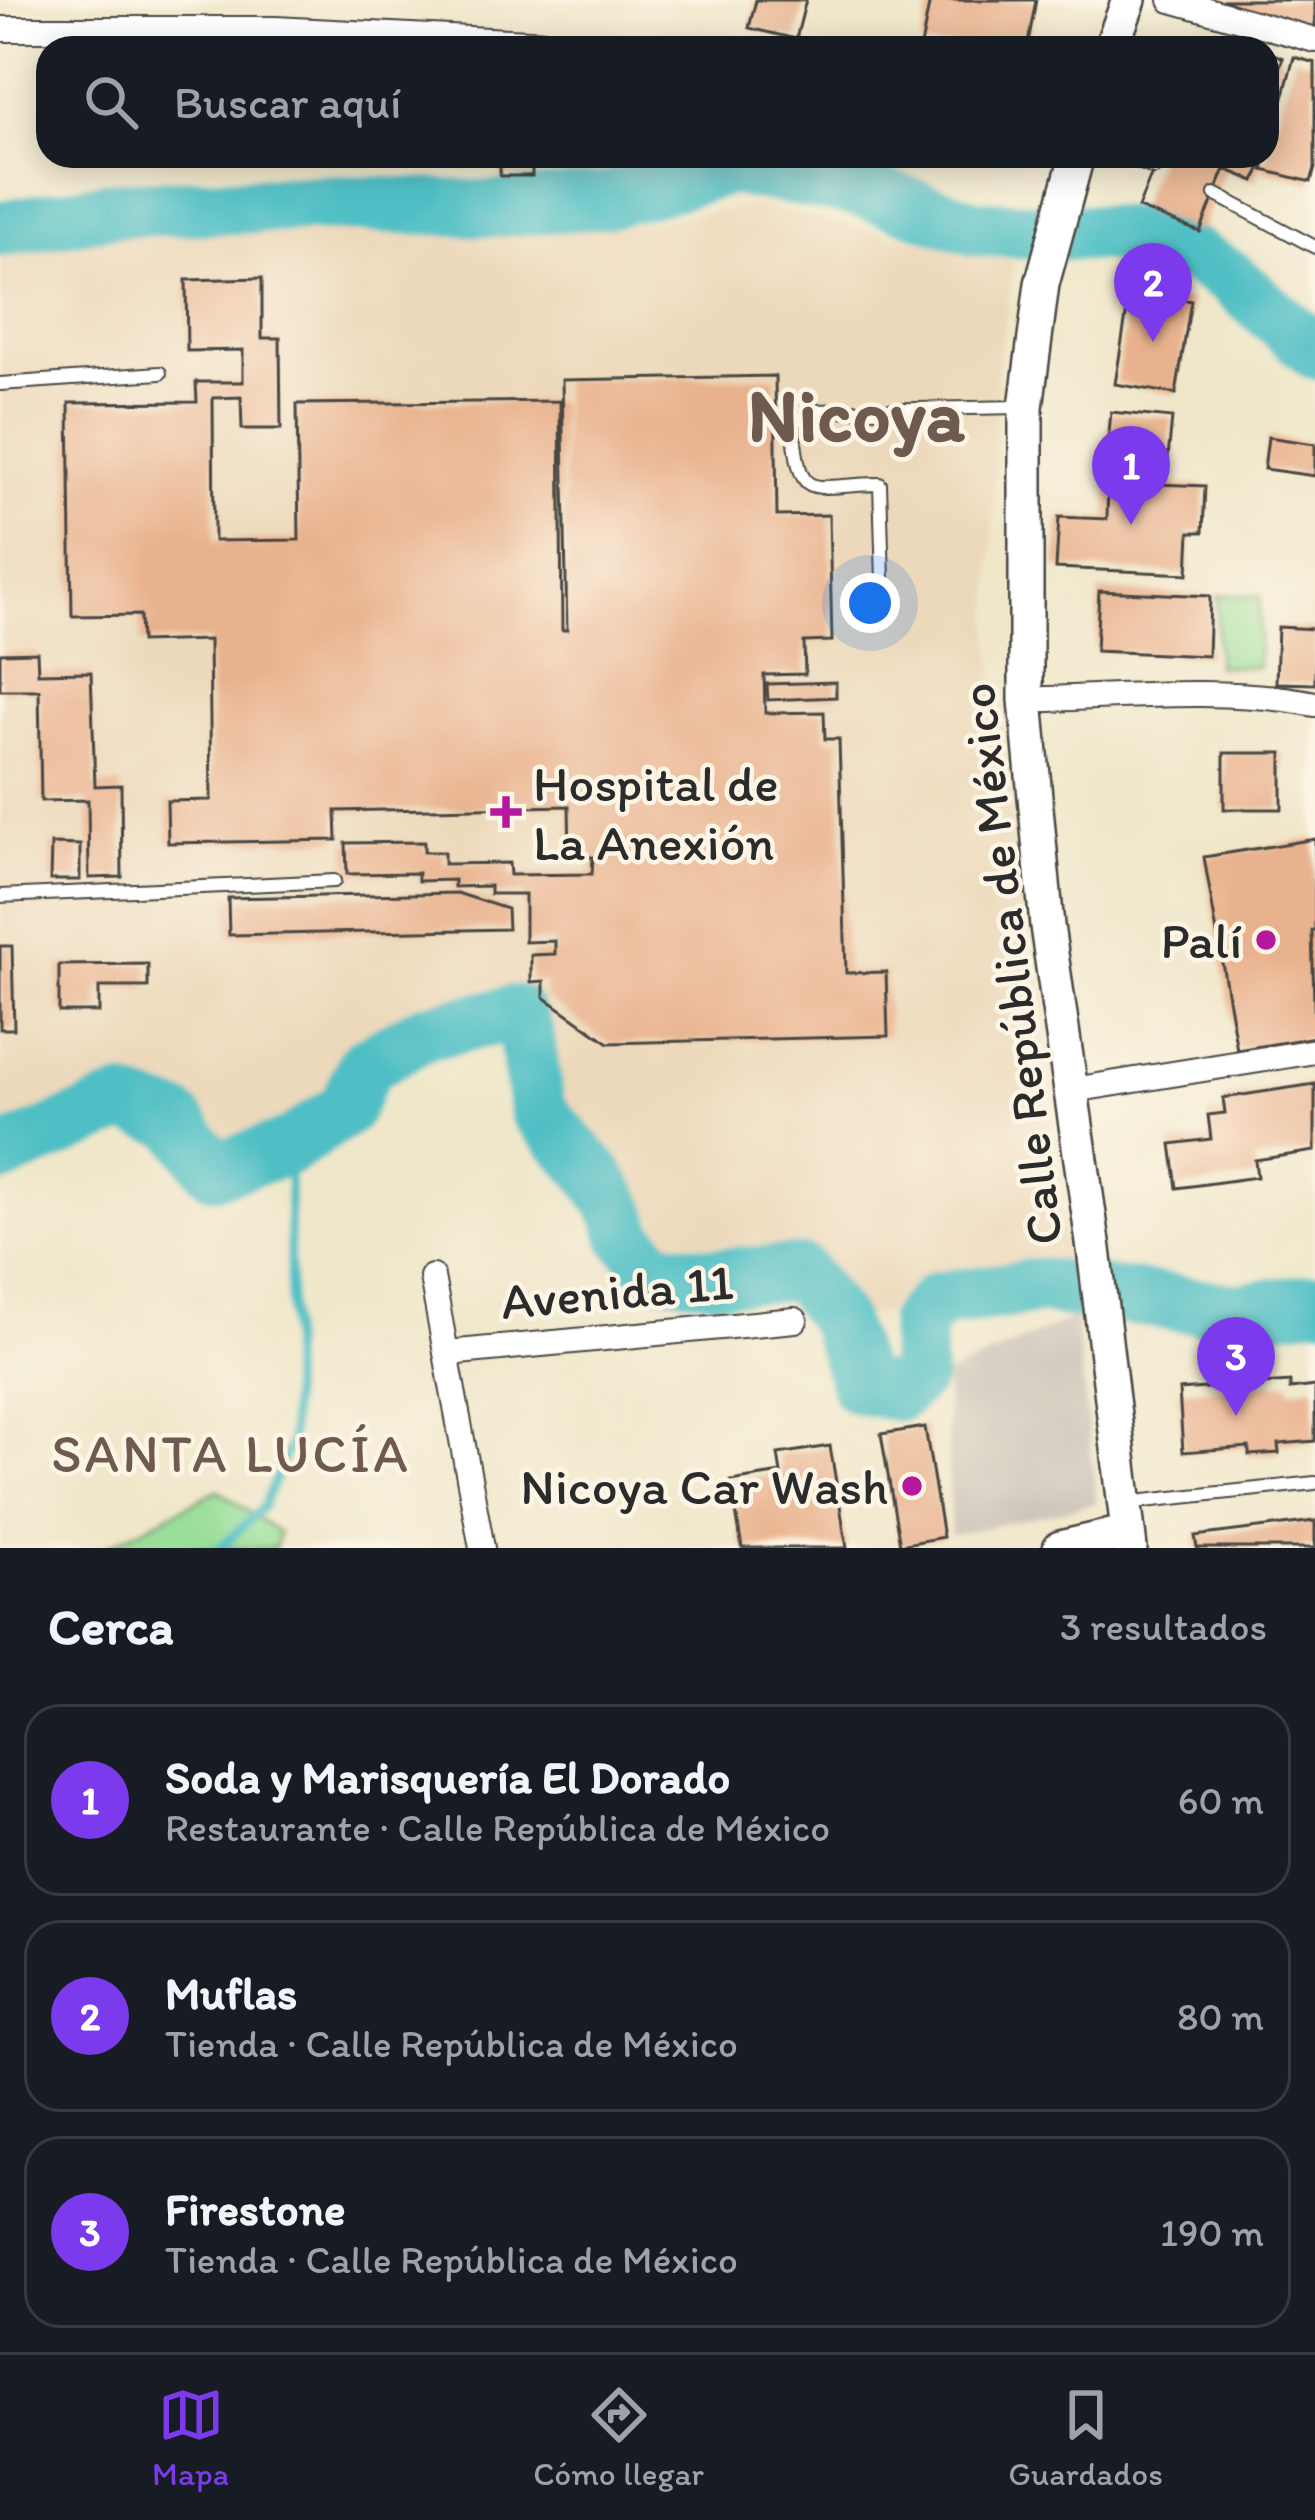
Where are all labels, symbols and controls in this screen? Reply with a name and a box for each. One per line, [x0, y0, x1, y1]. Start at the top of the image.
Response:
search box [36, 36, 1279, 168]
icon: search [78, 69, 144, 135]
text: Buscar aquí [174, 75, 401, 129]
pin: 2 [1114, 243, 1192, 342]
district label: Nicoya [747, 370, 966, 460]
pin: 1 [1092, 426, 1170, 525]
your location [840, 573, 900, 633]
street label: Calle República de México [946, 680, 1075, 1248]
place label: Hospital de La Anexión [533, 753, 778, 873]
marker: Hospital de La Anexión [490, 796, 522, 828]
place label: Palí [1160, 910, 1242, 971]
marker: Palí [1253, 927, 1279, 953]
street label: Avenida 11 [498, 1251, 736, 1332]
pin: 3 [1197, 1317, 1275, 1416]
district label: SANTA LUCÍA [51, 1421, 411, 1486]
place label: Nicoya Car Wash [520, 1456, 888, 1517]
marker: Nicoya Car Wash [899, 1473, 925, 1499]
text: Cerca [48, 1596, 174, 1657]
text: 3 resultados [1060, 1603, 1267, 1650]
text: Soda y Marisquería El Dorado [165, 1750, 730, 1804]
text: 1 [81, 1777, 99, 1824]
text: 60 m [1178, 1777, 1264, 1824]
text: Restaurante · Calle República de México [165, 1804, 830, 1851]
text: Muflas [165, 1966, 297, 2020]
text: 2 [80, 1993, 100, 2040]
text: 80 m [1177, 1993, 1264, 2040]
text: Tienda · Calle República de México [165, 2020, 738, 2067]
text: Firestone [165, 2182, 346, 2236]
text: 3 [79, 2209, 101, 2256]
text: 190 m [1160, 2209, 1264, 2256]
text: Tienda · Calle República de México [165, 2236, 738, 2283]
tab: Mapa [152, 2382, 229, 2493]
tab: Cómo llegar [533, 2382, 704, 2493]
tab: Guardados [1008, 2382, 1163, 2493]

